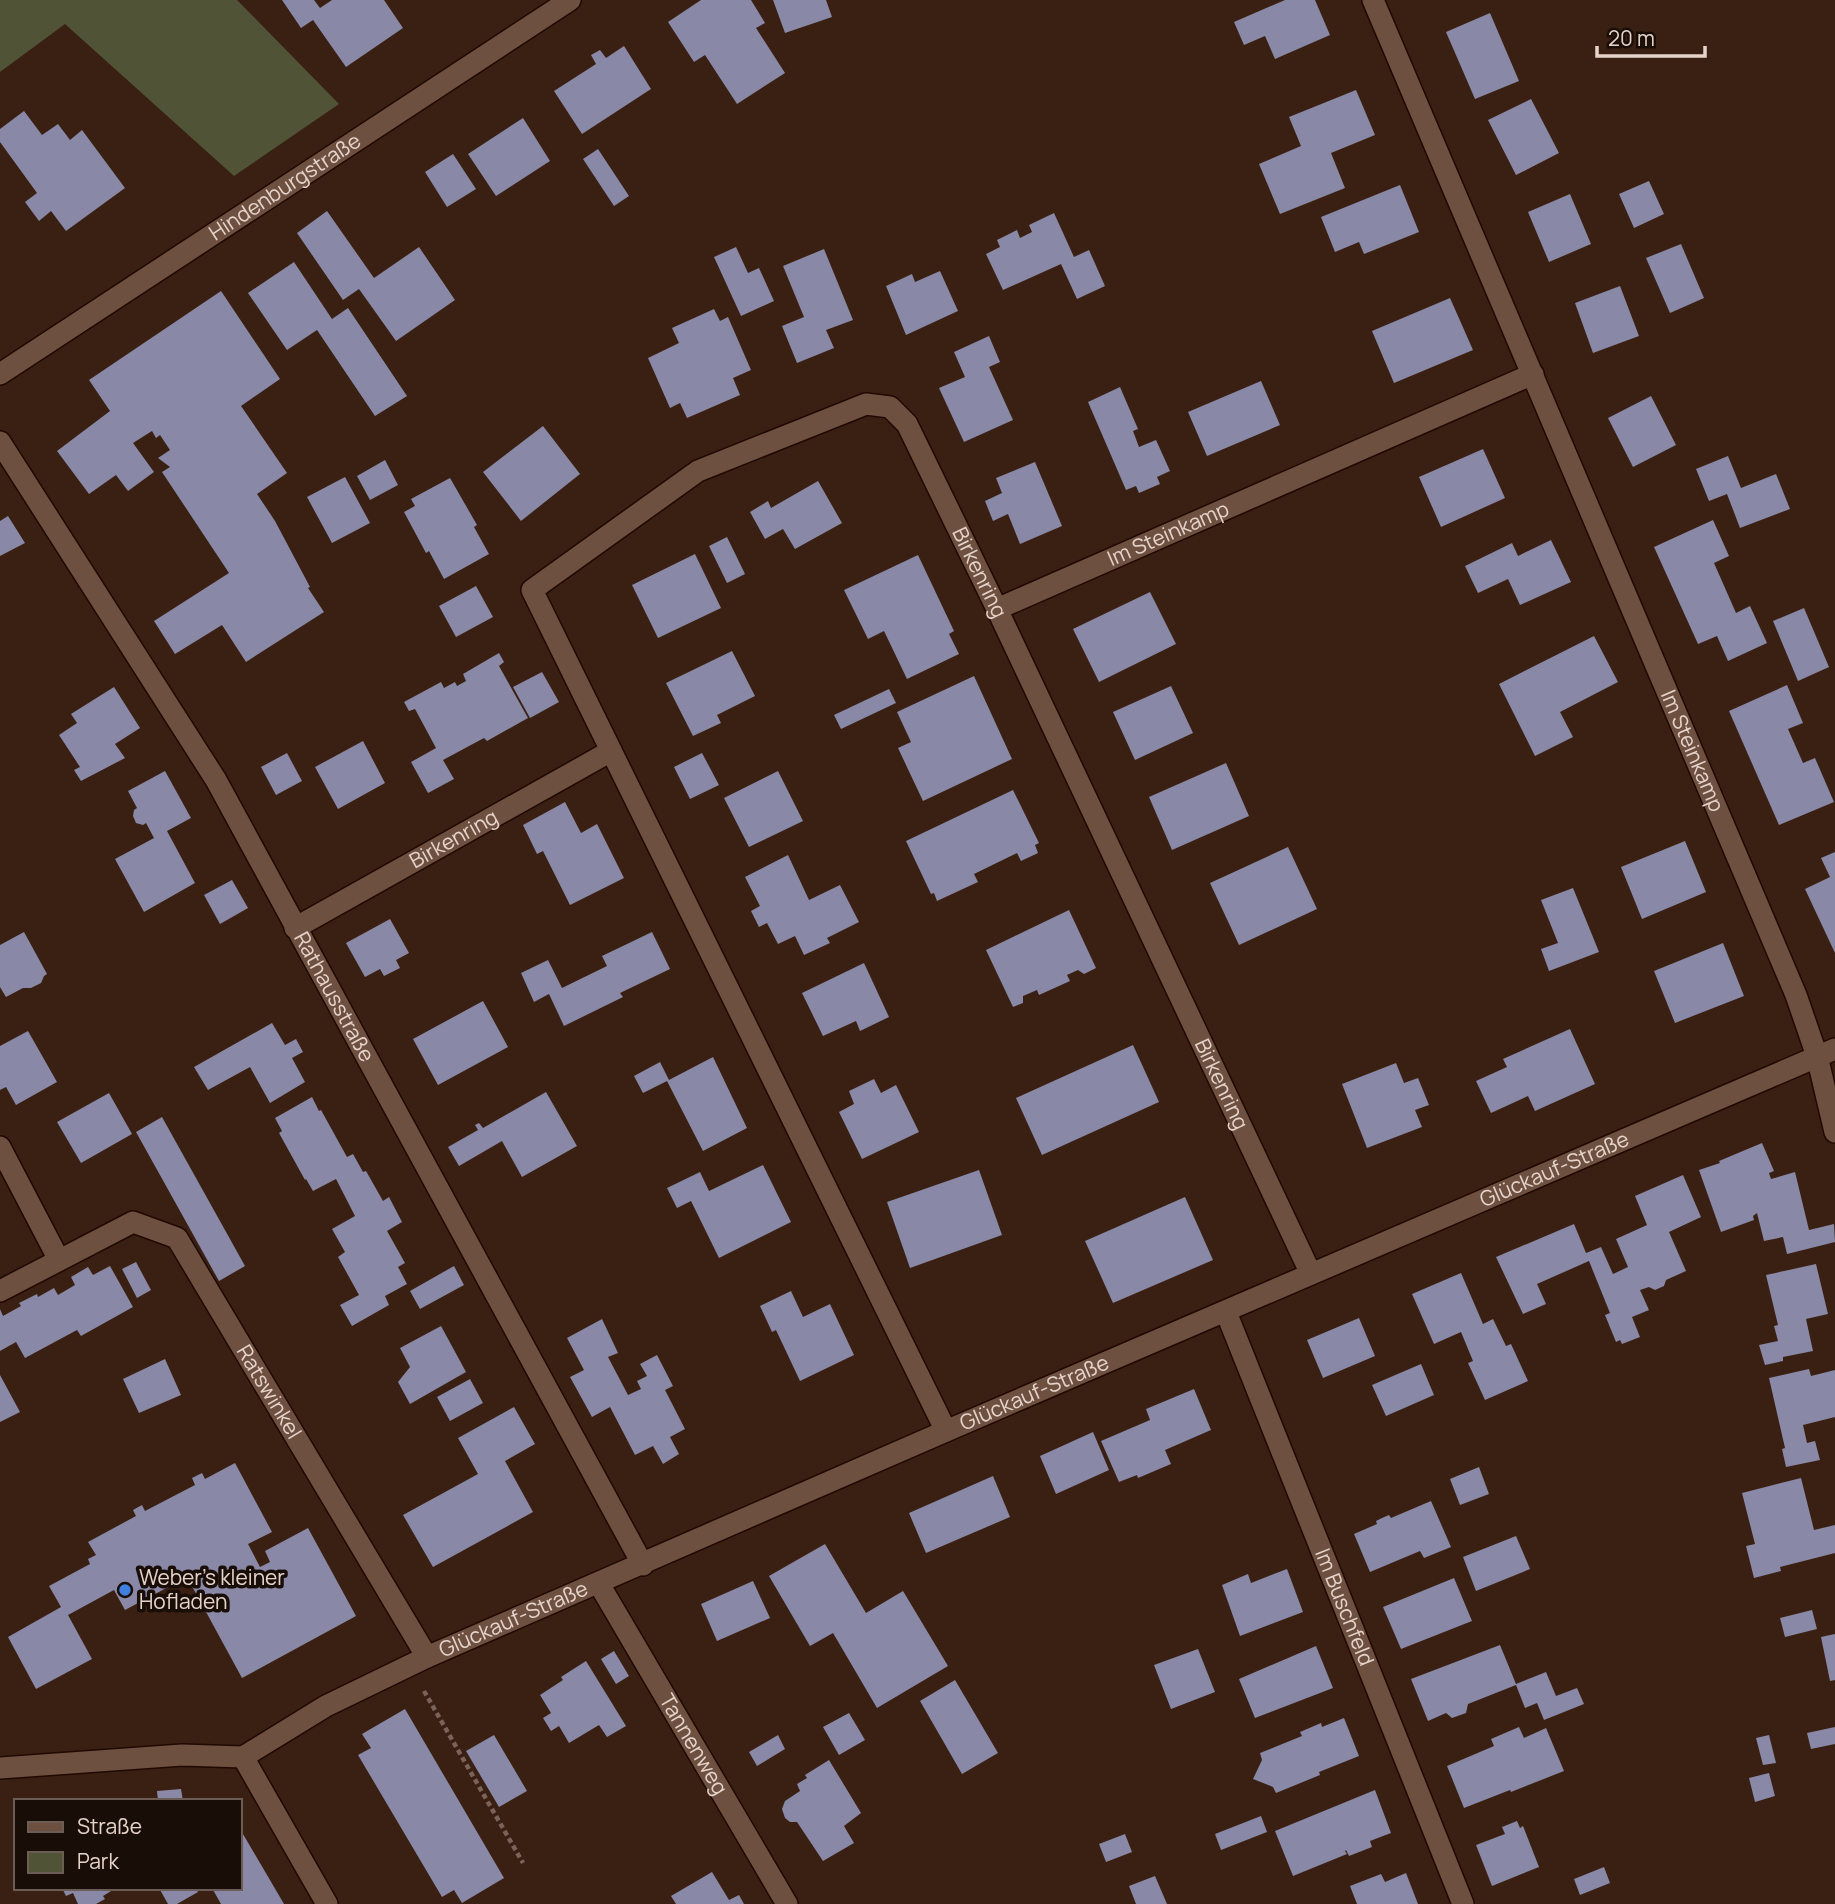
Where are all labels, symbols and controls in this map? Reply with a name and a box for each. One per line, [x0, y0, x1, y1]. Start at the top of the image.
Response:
scale bar [1597, 14, 1706, 58]
text: 20 m [1608, 24, 1655, 52]
street label: Hindenburgstraße [203, 126, 366, 246]
street label: Im Steinkamp [1103, 494, 1233, 572]
street label: Birkenring [946, 522, 1014, 622]
street label: Im Steinkamp [1655, 685, 1731, 816]
street label: Birkenring [404, 802, 503, 874]
street label: Rathausstraße [288, 926, 382, 1066]
street label: Birkenring [1189, 1034, 1256, 1134]
street label: Glückauf-Straße [1475, 1124, 1633, 1213]
street label: Ratswinkel [231, 1339, 309, 1444]
street label: Glückauf-Straße [955, 1348, 1113, 1436]
street label: Im Buschfeld [1309, 1544, 1381, 1670]
place label: Weber's kleiner Hofladen [139, 1563, 285, 1615]
street label: Glückauf-Straße [434, 1574, 592, 1663]
marker: Weber's kleiner Hofladen [117, 1582, 133, 1598]
street label: Tannenweg [654, 1688, 735, 1799]
legend [14, 1799, 242, 1890]
text: Straße [77, 1812, 142, 1840]
text: Park [77, 1847, 119, 1875]

